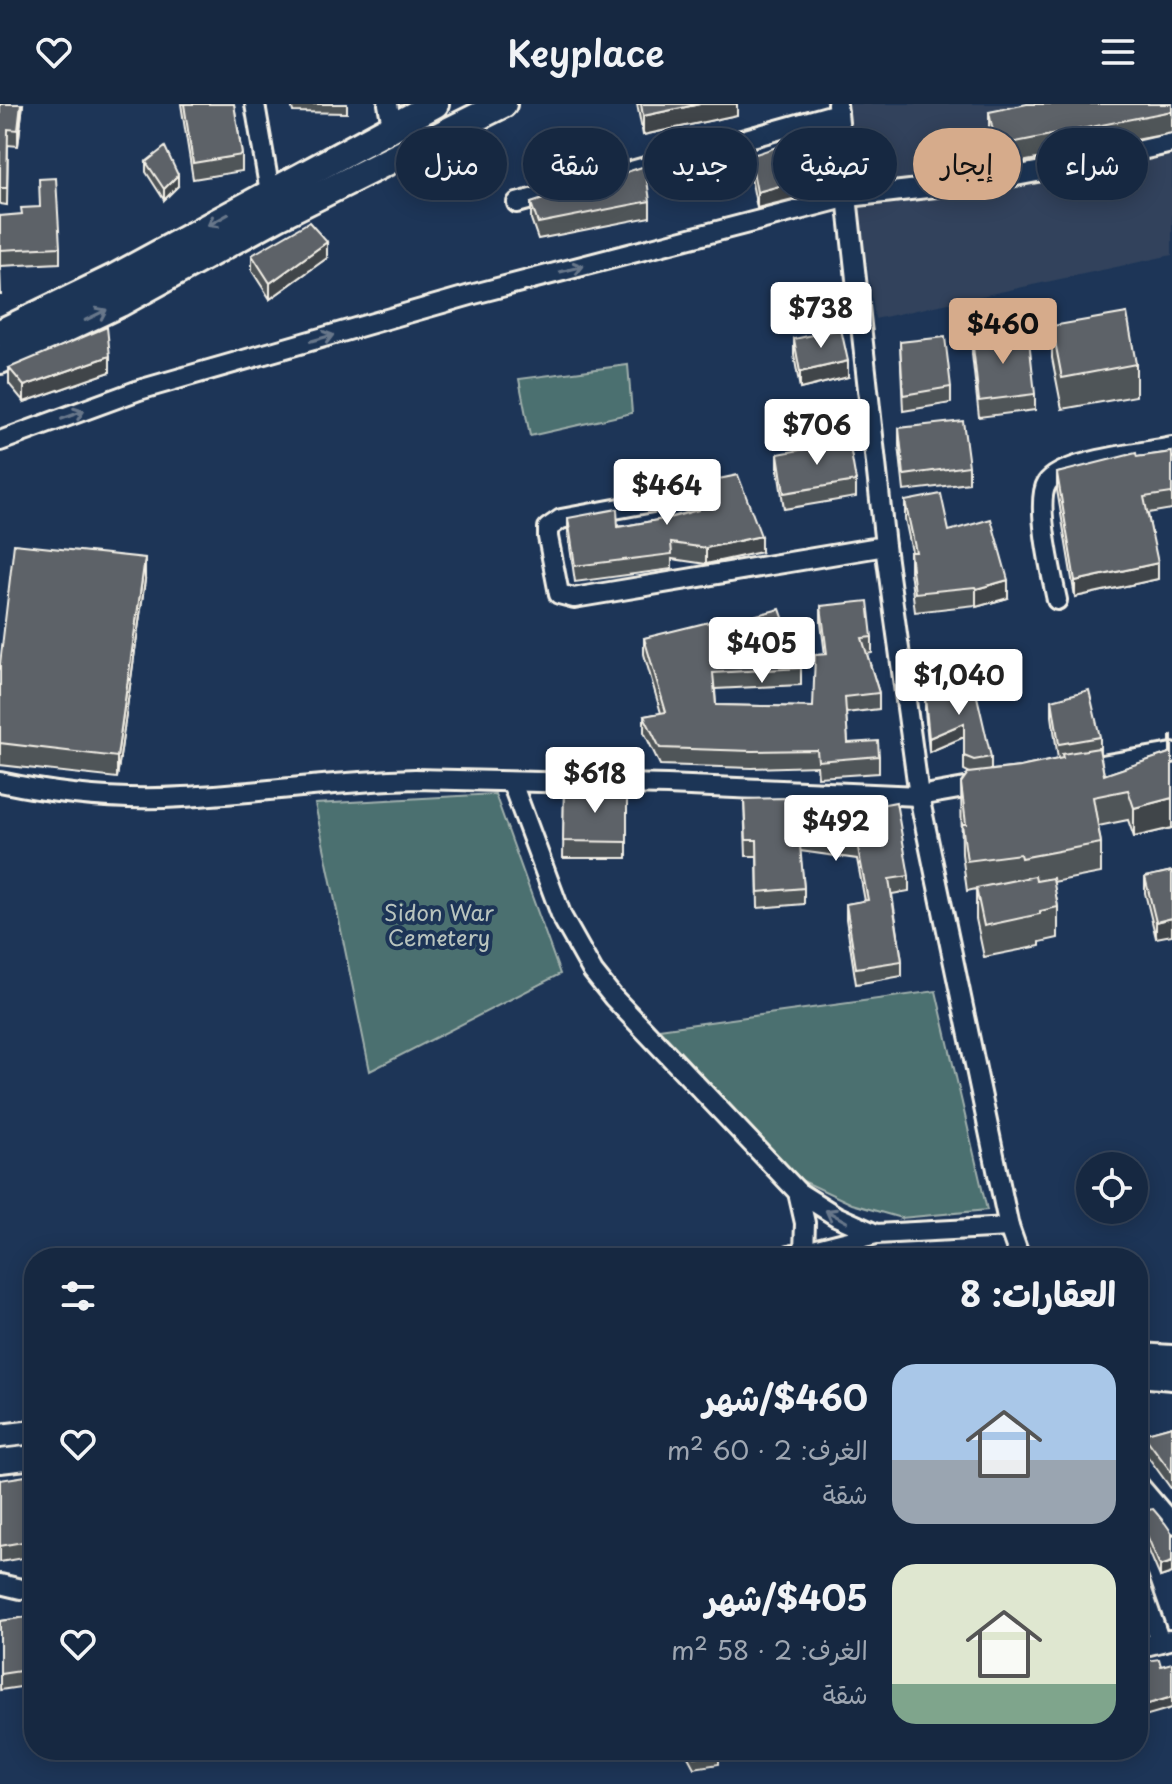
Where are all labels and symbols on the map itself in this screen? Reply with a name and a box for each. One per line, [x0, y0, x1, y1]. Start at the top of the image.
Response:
one-way arrow [206, 213, 230, 228]
one-way arrow [559, 260, 585, 275]
pin: $738 [774, 282, 868, 350]
pin: $460 [956, 298, 1050, 366]
one-way arrow [83, 307, 107, 322]
one-way arrow [308, 330, 334, 345]
pin: $706 [770, 399, 864, 467]
one-way arrow [60, 406, 85, 421]
pin: $464 [620, 459, 714, 527]
pin: $405 [715, 617, 809, 685]
pin: $1,040 [894, 649, 1024, 717]
pin: $618 [548, 747, 642, 815]
pin: $492 [789, 795, 883, 863]
park label: Sidon War Cemetery [384, 895, 494, 953]
one-way arrow [825, 1208, 848, 1224]

